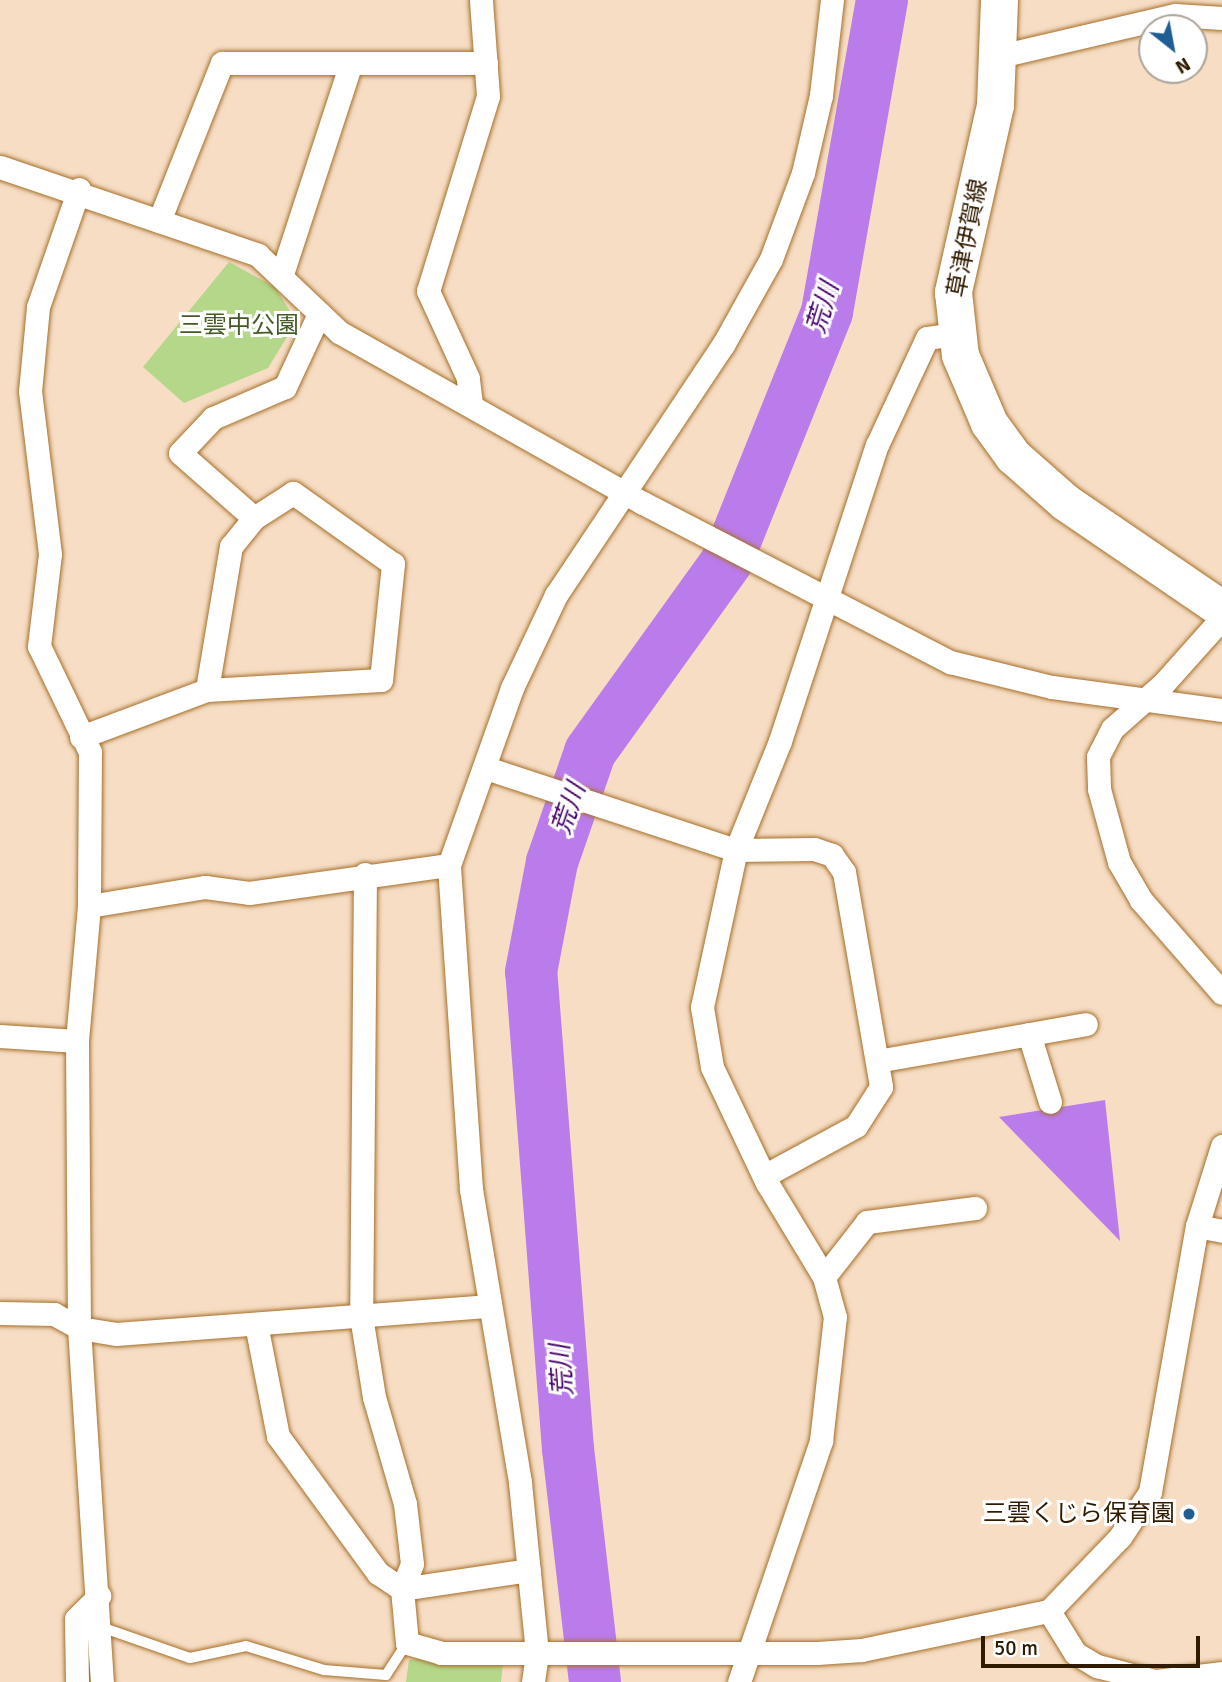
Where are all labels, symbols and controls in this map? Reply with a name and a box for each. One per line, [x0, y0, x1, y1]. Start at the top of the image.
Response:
north arrow [1138, 14, 1208, 84]
text: N [1171, 52, 1195, 79]
street label: 草津伊賀線 [942, 176, 994, 300]
water label: 荒川 [801, 279, 847, 337]
park label: 三雲中公園 [179, 312, 299, 340]
water label: 荒川 [547, 779, 593, 839]
water label: 荒川 [546, 1343, 580, 1397]
place label: 三雲くじら保育園 [983, 1500, 1175, 1528]
marker: 三雲くじら保育園 [1181, 1506, 1197, 1522]
scale bar [984, 1622, 1203, 1666]
text: 50 m [994, 1635, 1038, 1661]

